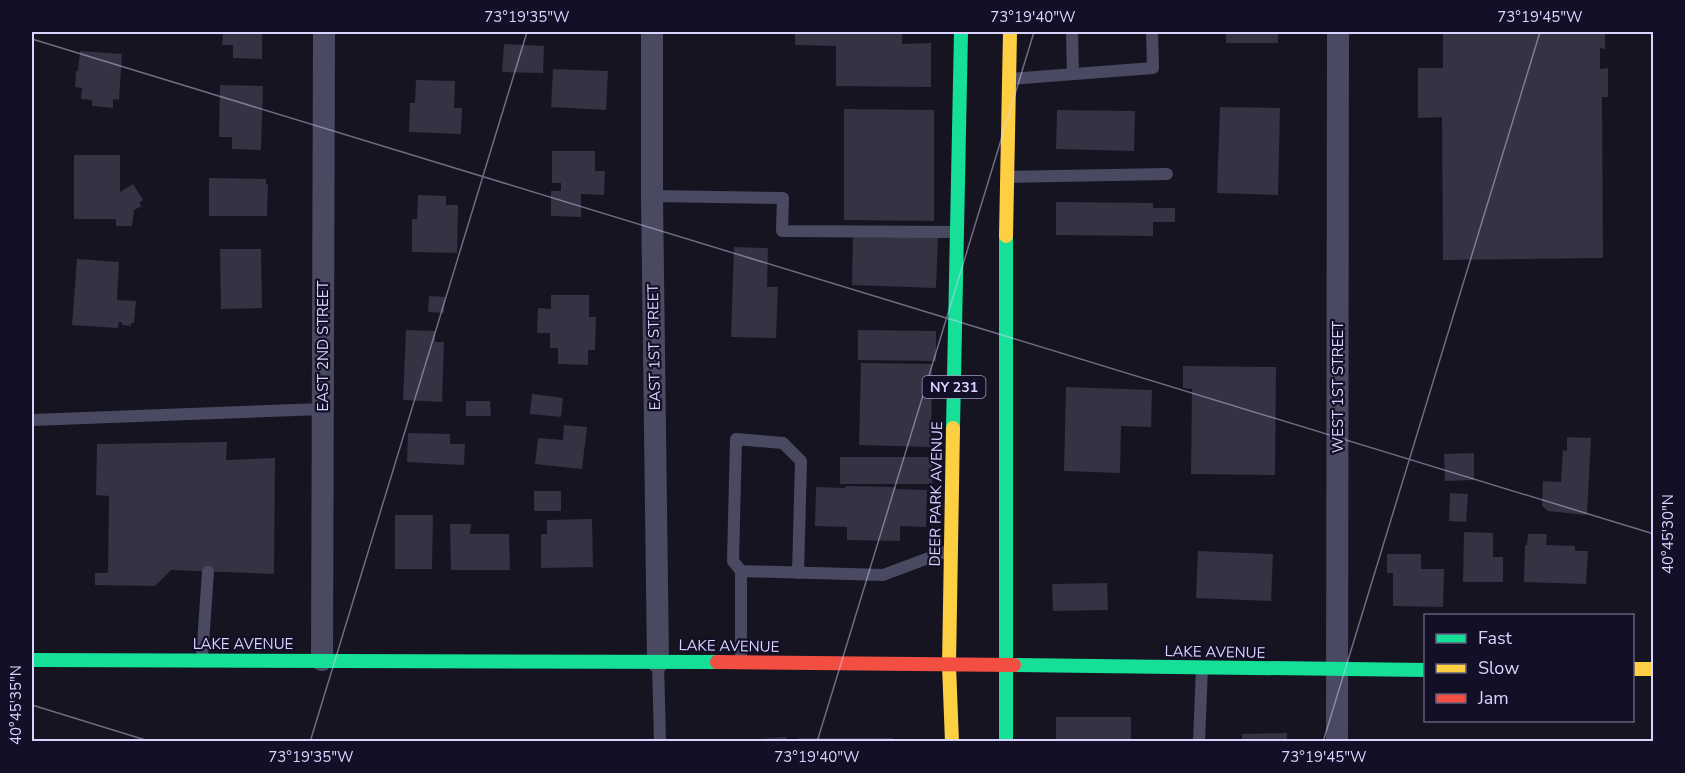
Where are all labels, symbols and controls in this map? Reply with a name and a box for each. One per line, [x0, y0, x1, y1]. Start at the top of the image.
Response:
text: 73°19'35"W [484, 7, 570, 27]
text: 73°19'40"W [990, 7, 1076, 27]
text: 73°19'45"W [1497, 7, 1583, 27]
street label: EAST 2ND STREET [313, 281, 333, 411]
street label: EAST 1ST STREET [643, 284, 665, 410]
street label: WEST 1ST STREET [1328, 321, 1348, 453]
road number: NY 231 [922, 376, 986, 398]
street label: DEER PARK AVENUE [925, 421, 947, 567]
text: 40°45'30"N [1658, 494, 1678, 574]
legend [1424, 614, 1634, 722]
text: Fast [1478, 626, 1513, 650]
street label: LAKE AVENUE [193, 634, 293, 654]
street label: LAKE AVENUE [678, 635, 780, 657]
street label: LAKE AVENUE [1164, 641, 1266, 663]
text: Slow [1478, 656, 1519, 680]
text: 40°45'35"N [6, 665, 26, 745]
text: Jam [1477, 686, 1509, 710]
text: 73°19'35"W [268, 747, 354, 767]
text: 73°19'40"W [774, 747, 860, 767]
text: 73°19'45"W [1281, 747, 1367, 767]

